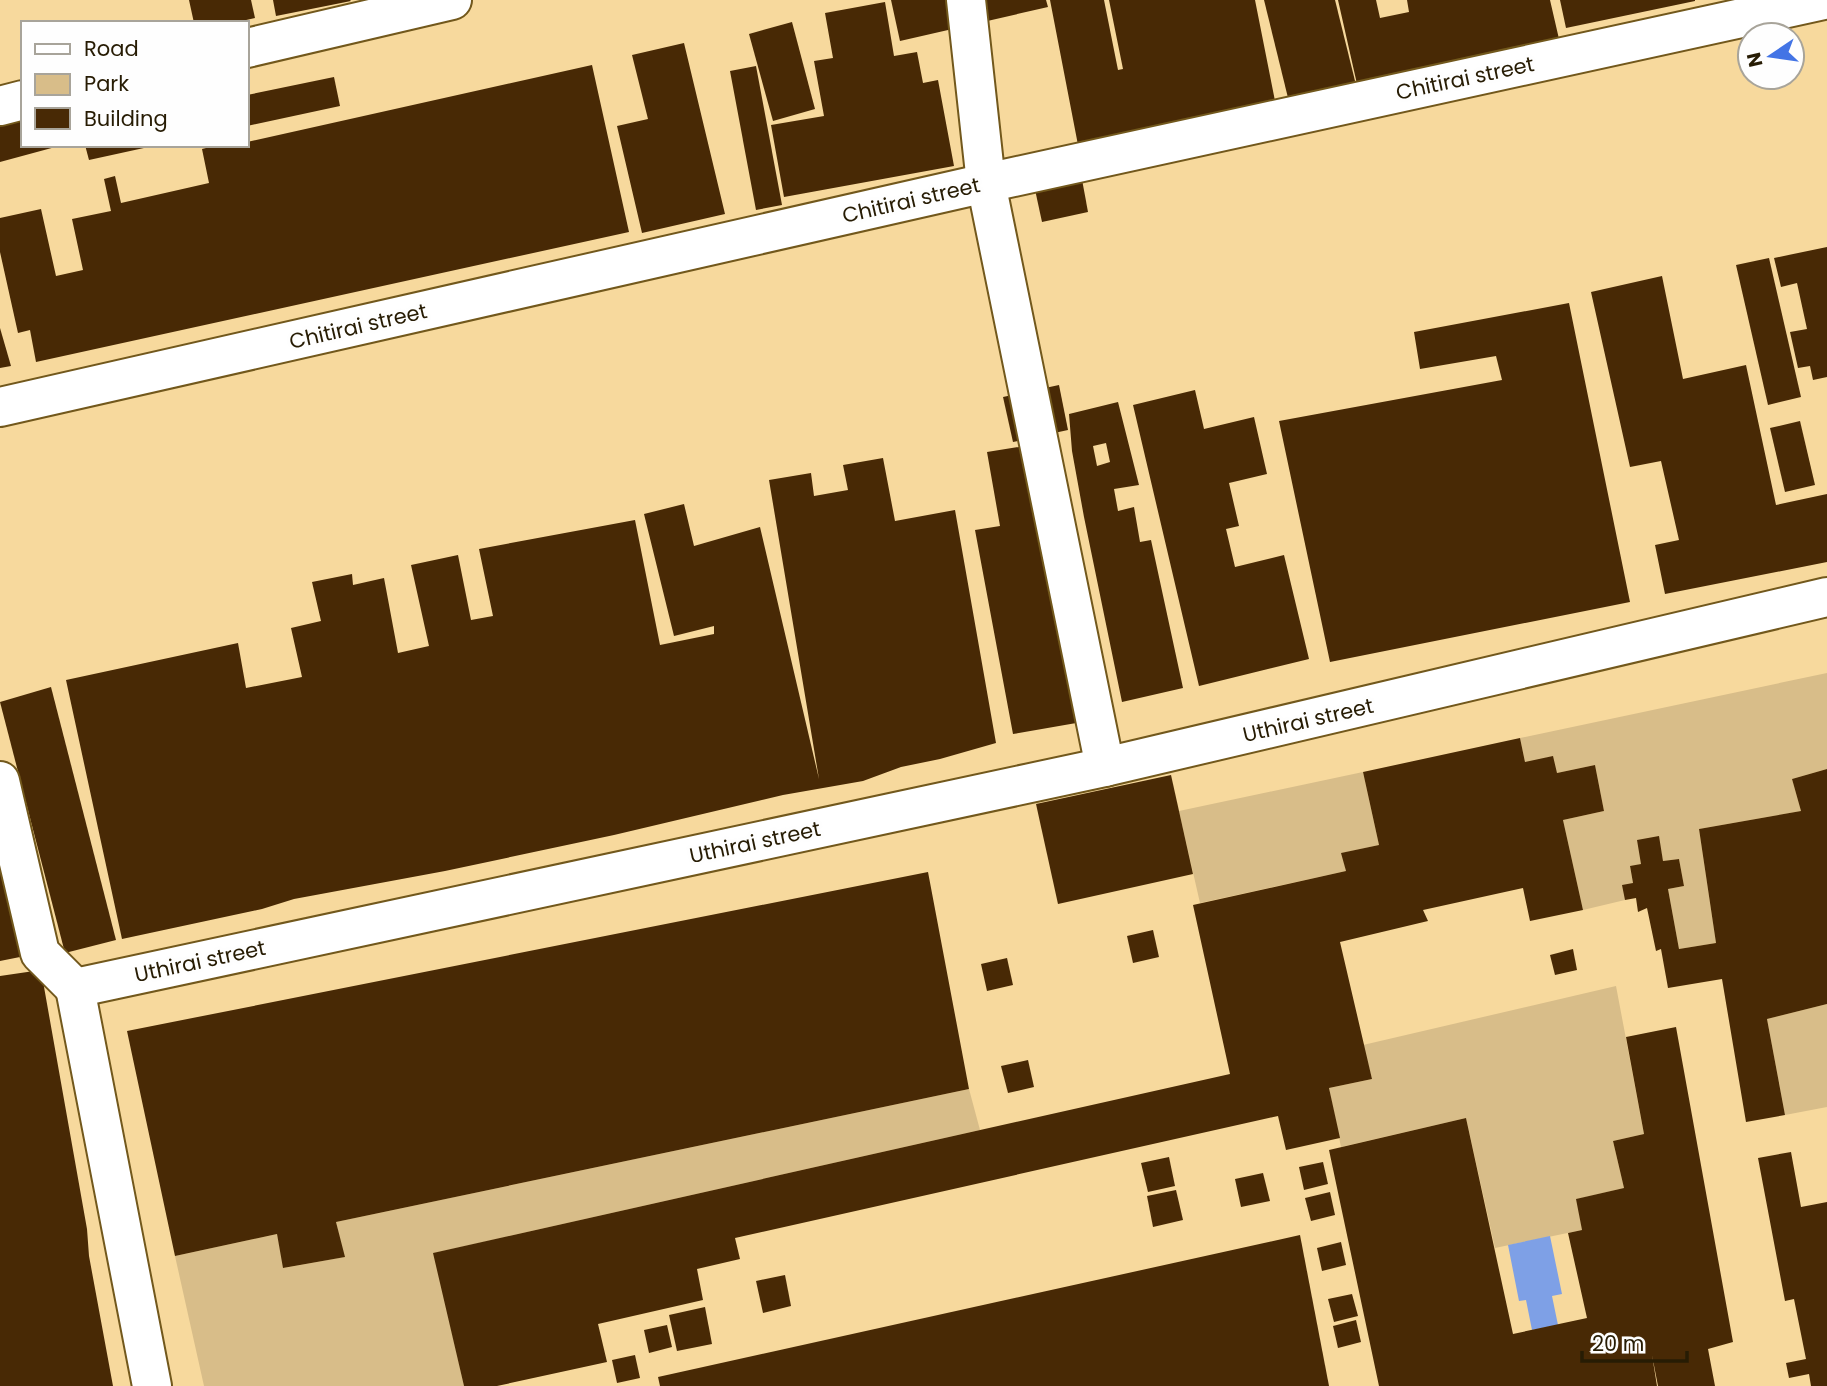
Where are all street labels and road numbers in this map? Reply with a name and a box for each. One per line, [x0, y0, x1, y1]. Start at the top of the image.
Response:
street label: Chitirai street [1393, 49, 1537, 107]
street label: Chitirai street [839, 170, 983, 230]
street label: Chitirai street [286, 296, 430, 356]
street label: Uthirai street [1240, 691, 1376, 749]
street label: Uthirai street [687, 814, 823, 870]
street label: Uthirai street [132, 933, 268, 989]

